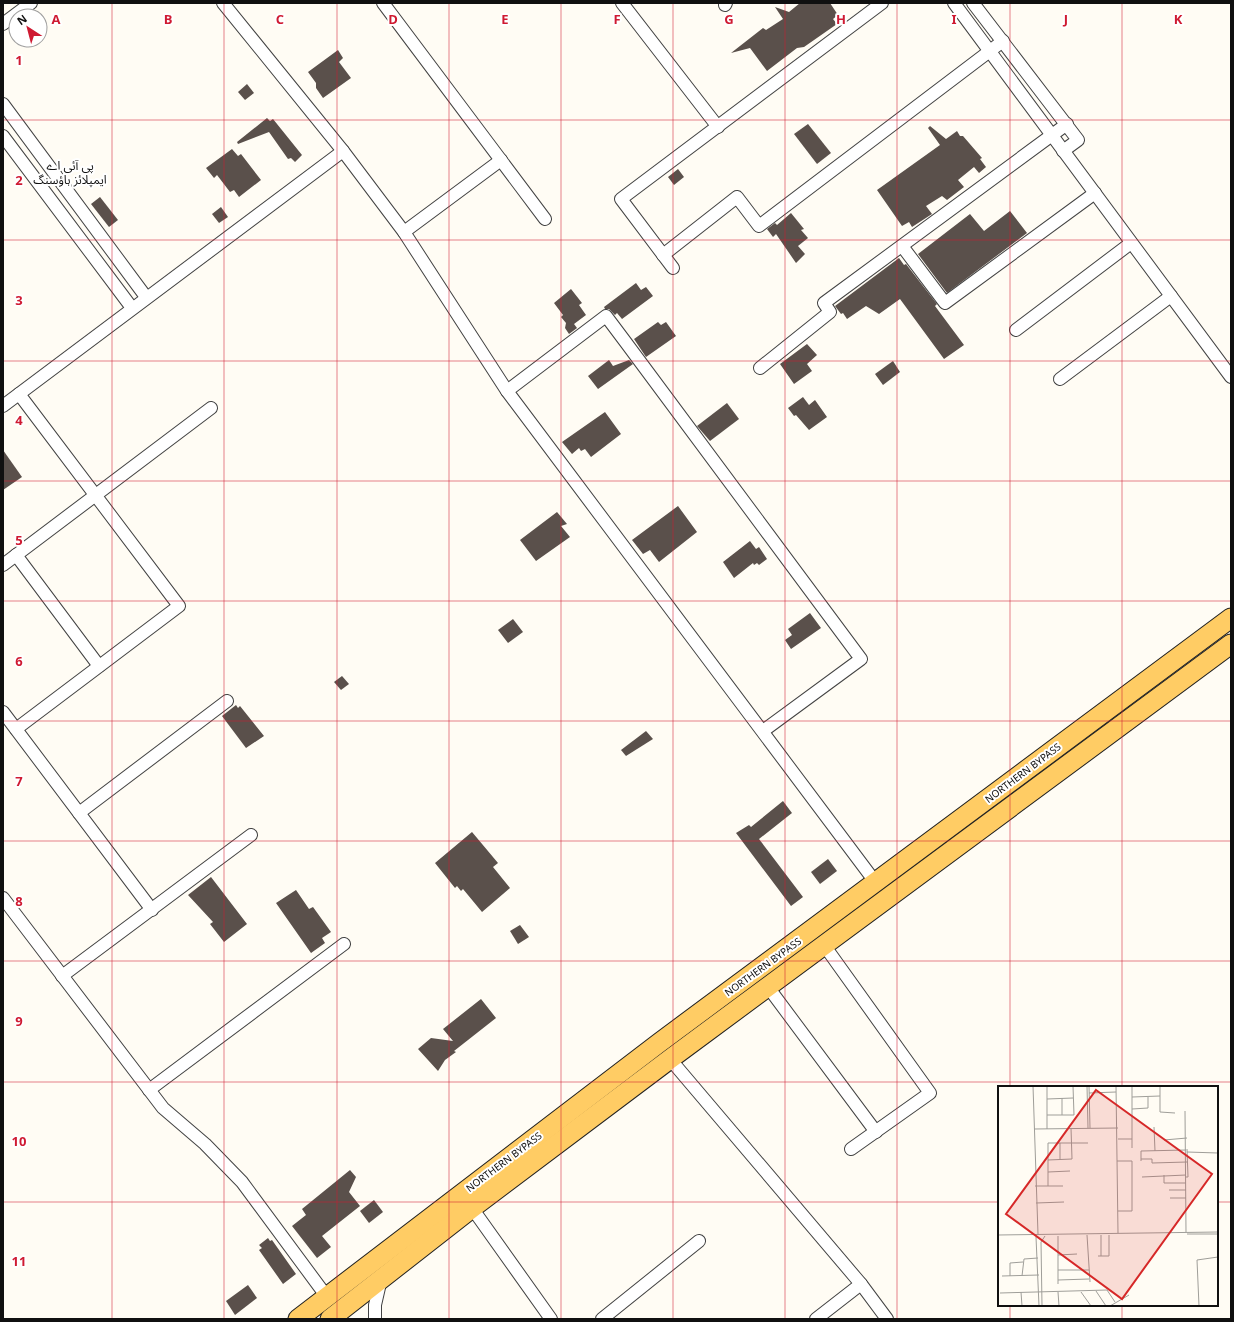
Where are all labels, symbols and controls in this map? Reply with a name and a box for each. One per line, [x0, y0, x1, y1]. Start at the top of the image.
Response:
text: A [52, 6, 61, 34]
text: B [164, 6, 173, 34]
text: C [276, 6, 284, 34]
text: D [388, 6, 398, 34]
text: E [501, 6, 509, 34]
text: F [613, 6, 621, 34]
text: G [724, 6, 734, 34]
text: H [836, 6, 846, 34]
text: I [951, 6, 957, 34]
text: J [1063, 6, 1068, 34]
text: K [1174, 6, 1183, 34]
north arrow [8, 8, 48, 48]
text: N [12, 8, 33, 32]
text: 1 [15, 47, 23, 75]
district label: پی آئی اے ایمپلائز ہاؤسنگ [33, 154, 107, 193]
text: 2 [15, 167, 23, 195]
text: 3 [15, 287, 23, 315]
text: 4 [15, 407, 23, 435]
text: 5 [15, 527, 23, 555]
text: 6 [15, 648, 23, 676]
street label: NORTHERN BYPASS [980, 737, 1066, 809]
text: 7 [15, 768, 23, 796]
text: 8 [15, 888, 23, 916]
street label: NORTHERN BYPASS [720, 931, 807, 1002]
text: 9 [15, 1008, 23, 1036]
inset map [998, 1086, 1218, 1306]
street label: NORTHERN BYPASS [461, 1126, 547, 1198]
text: 10 [12, 1128, 26, 1156]
text: 11 [12, 1248, 26, 1276]

